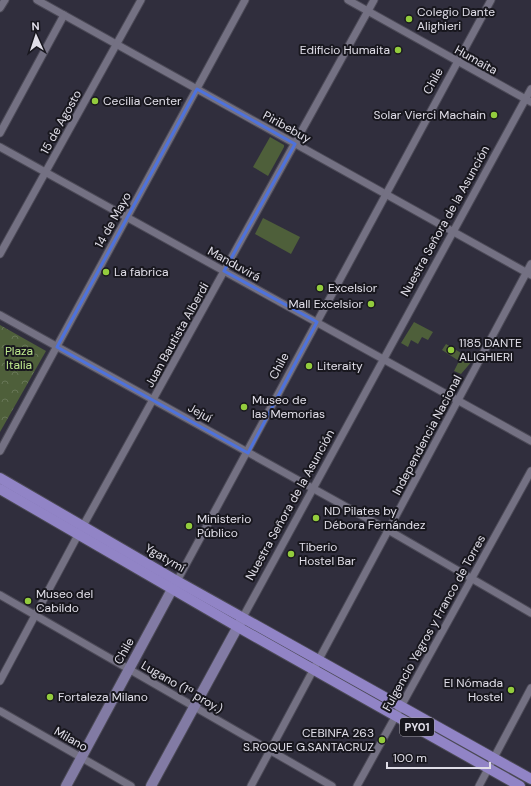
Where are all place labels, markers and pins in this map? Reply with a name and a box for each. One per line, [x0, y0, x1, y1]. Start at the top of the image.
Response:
place label: Colegio Dante Alighieri [417, 4, 495, 34]
marker: Colegio Dante Alighieri [404, 14, 414, 24]
place label: Edificio Humaita [300, 42, 390, 58]
marker: Edificio Humaita [393, 45, 403, 55]
place label: Cecilia Center [103, 93, 182, 109]
marker: Cecilia Center [90, 96, 100, 106]
place label: Solar Vierci Machain [374, 107, 486, 123]
marker: Solar Vierci Machain [489, 110, 499, 120]
place label: La fabrica [114, 264, 169, 280]
marker: La fabrica [101, 267, 111, 277]
place label: Excelsior [328, 280, 378, 296]
marker: Excelsior [315, 283, 325, 293]
place label: Mall Excelsior [289, 296, 364, 312]
marker: Mall Excelsior [366, 299, 376, 309]
place label: 1185 DANTE ALIGHIERI [459, 335, 522, 365]
marker: 1185 DANTE ALIGHIERI [446, 345, 456, 355]
place label: Literaity [317, 358, 363, 374]
marker: Literaity [304, 361, 314, 371]
place label: Museo de las Memorias [252, 392, 325, 422]
marker: Museo de las Memorias [239, 402, 249, 412]
place label: ND Pilates by Débora Fernández [324, 503, 425, 533]
place label: Ministerio Público [197, 511, 251, 541]
marker: ND Pilates by Débora Fernández [311, 513, 321, 523]
marker: Ministerio Público [184, 521, 194, 531]
place label: Tiberio Hostel Bar [299, 539, 356, 569]
marker: Tiberio Hostel Bar [286, 549, 296, 559]
place label: Museo del Cabildo [36, 586, 93, 616]
marker: Museo del Cabildo [23, 596, 33, 606]
place label: El Nómada Hostel [444, 675, 503, 705]
marker: El Nómada Hostel [506, 685, 516, 695]
place label: Fortaleza Milano [58, 689, 148, 705]
marker: Fortaleza Milano [45, 692, 55, 702]
place label: CEBINFA 263 S.ROQUE G.SANTACRUZ [243, 725, 374, 755]
marker: CEBINFA 263 S.ROQUE G.SANTACRUZ [377, 735, 387, 745]

